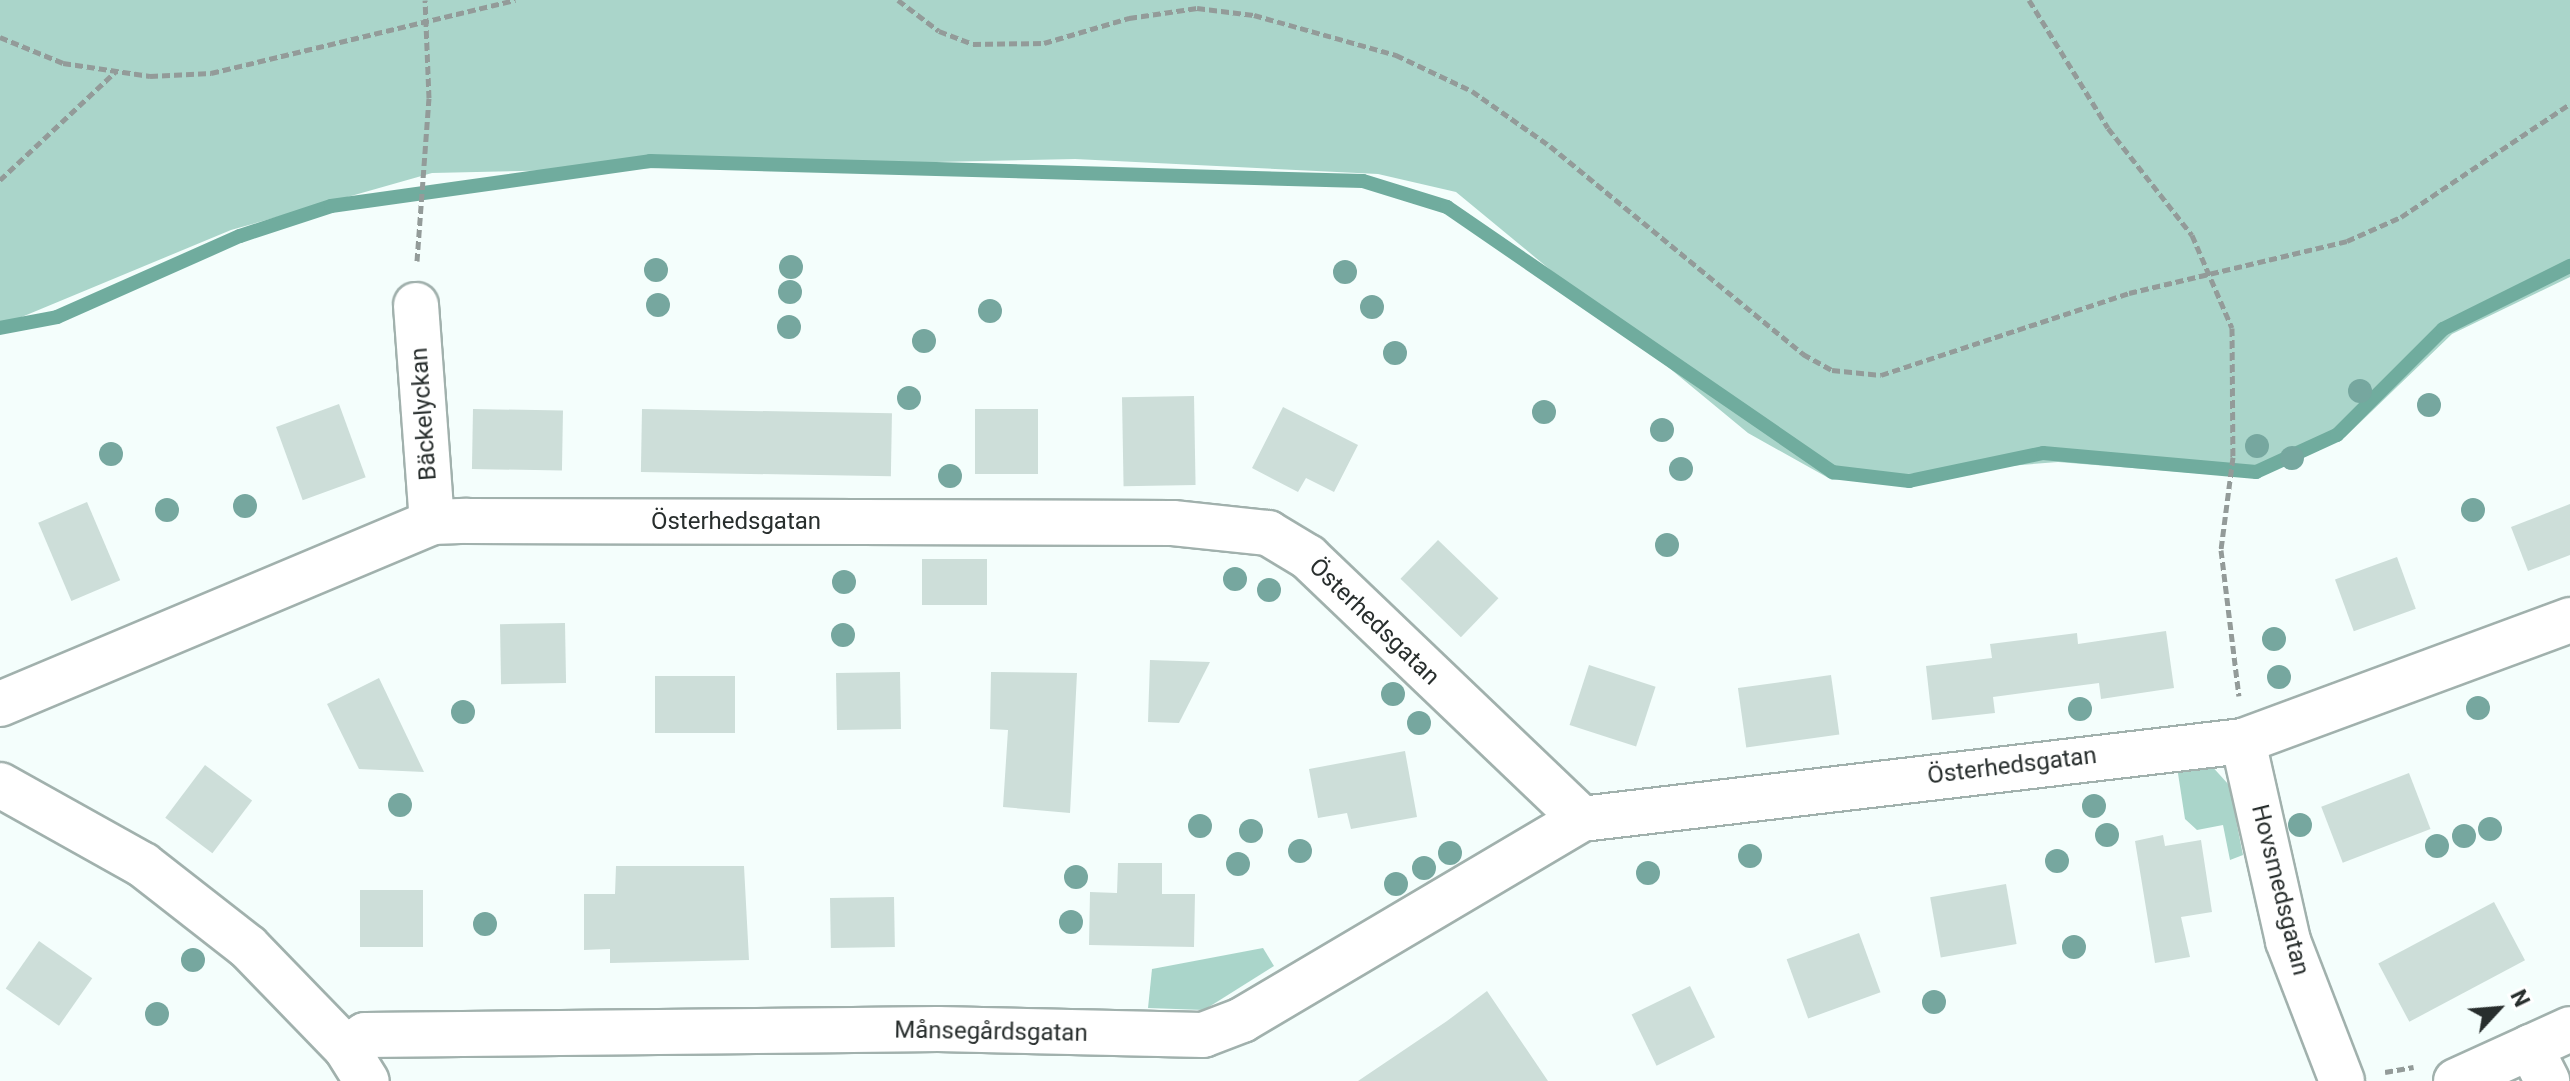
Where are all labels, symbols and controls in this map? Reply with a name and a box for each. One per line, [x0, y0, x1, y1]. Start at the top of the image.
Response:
street label: Bäckelyckan [405, 347, 443, 481]
street label: Österhedsgatan [651, 508, 821, 536]
street label: Österhedsgatan [1303, 553, 1445, 691]
street label: Österhedsgatan [1926, 741, 2098, 791]
street label: Hovsmedsgatan [2245, 802, 2315, 978]
north arrow [2458, 969, 2538, 1049]
text: N [2505, 986, 2535, 1011]
street label: Månsegårdsgatan [894, 1016, 1088, 1048]

